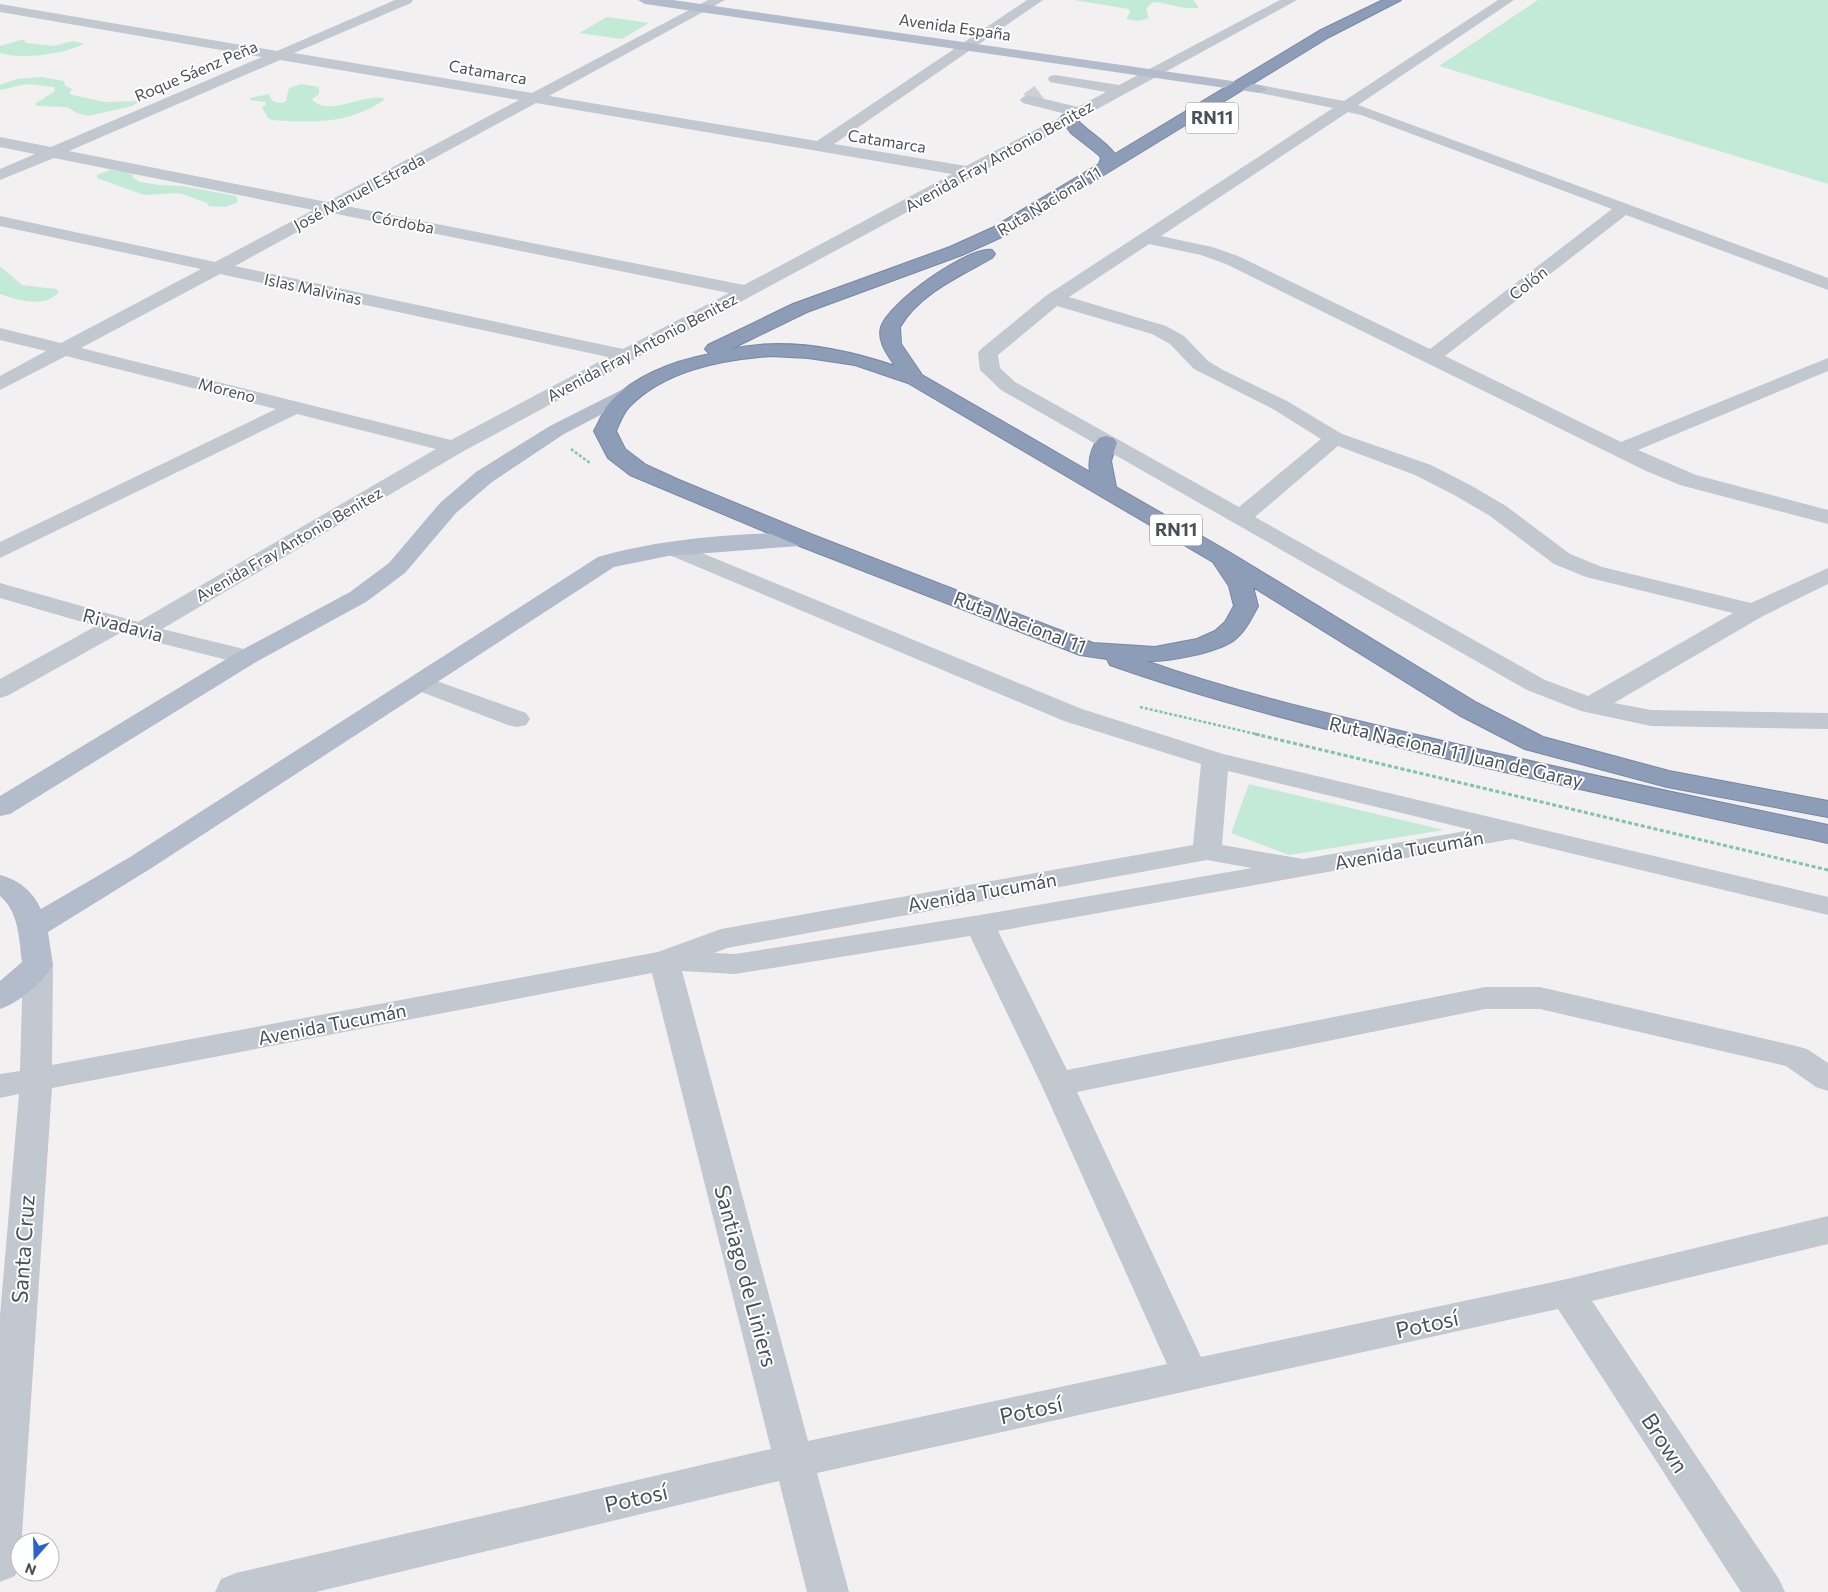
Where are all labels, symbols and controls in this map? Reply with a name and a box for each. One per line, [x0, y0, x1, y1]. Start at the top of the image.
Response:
street label: Avenida España [898, 9, 1012, 44]
street label: Roque Sáenz Peña [132, 36, 260, 105]
street label: Catamarca [448, 55, 529, 88]
street label: Avenida Fray Antonio Benitez [901, 96, 1096, 215]
road number: RN11 [1186, 102, 1238, 134]
street label: Catamarca [847, 125, 928, 156]
street label: José Manuel Estrada [290, 149, 427, 234]
street label: Ruta Nacional 11 [993, 162, 1104, 239]
street label: Córdoba [370, 206, 436, 237]
street label: Colón [1505, 262, 1551, 303]
street label: Islas Malvinas [263, 269, 364, 308]
street label: Avenida Fray Antonio Benitez [544, 288, 740, 405]
street label: Moreno [197, 373, 258, 406]
street label: Avenida Fray Antonio Benitez [192, 482, 386, 605]
road number: RN11 [1150, 514, 1202, 546]
street label: Ruta Nacional 11 [951, 586, 1090, 657]
street label: Rivadavia [80, 603, 166, 646]
street label: Ruta Nacional 11 Juan de Garay [1327, 711, 1585, 792]
street label: Avenida Tucumán [1333, 825, 1485, 874]
street label: Avenida Tucumán [906, 867, 1058, 916]
street label: Avenida Tucumán [256, 998, 408, 1049]
street label: Santiago de Liniers [709, 1182, 784, 1370]
street label: Santa Cruz [5, 1194, 40, 1304]
street label: Potosí [1393, 1303, 1462, 1343]
street label: Potosí [997, 1389, 1066, 1429]
street label: Brown [1636, 1408, 1695, 1478]
street label: Potosí [602, 1477, 671, 1518]
north arrow [10, 1532, 60, 1582]
text: N [23, 1560, 38, 1579]

